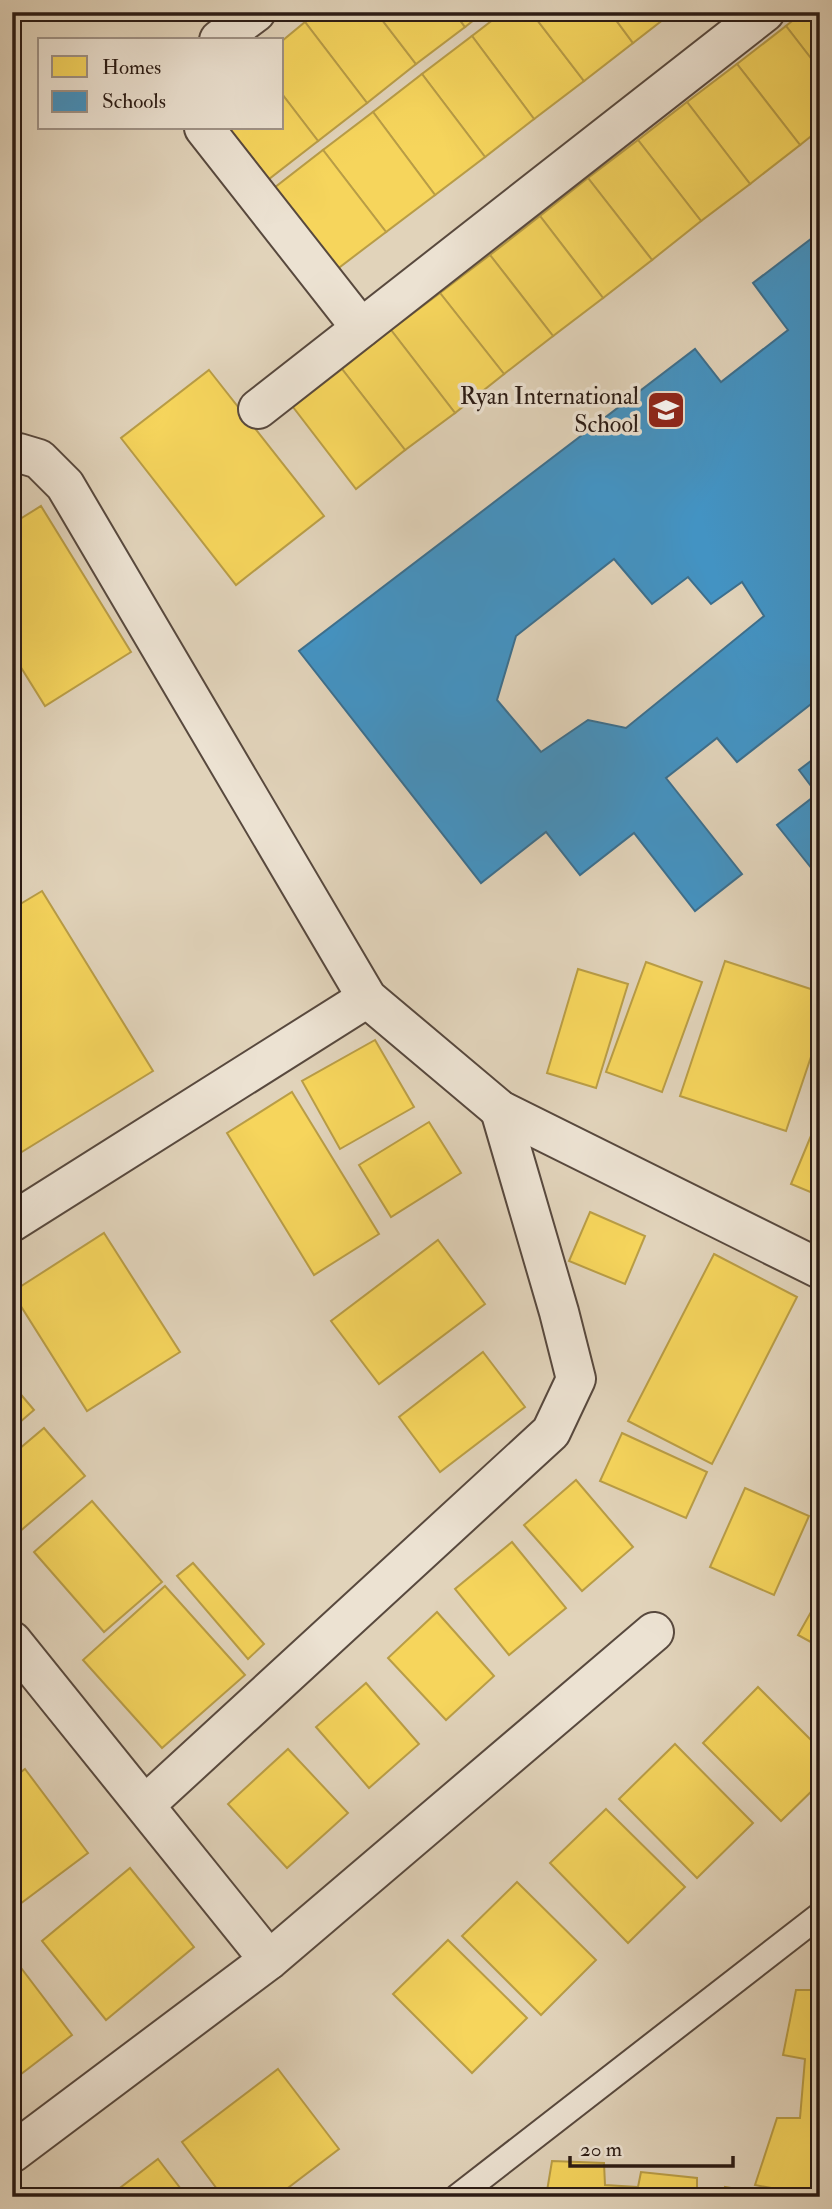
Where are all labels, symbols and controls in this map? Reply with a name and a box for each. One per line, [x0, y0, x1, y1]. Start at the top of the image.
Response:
legend [38, 38, 284, 130]
text: Homes [102, 54, 161, 81]
text: Schools [102, 88, 166, 115]
place label: Ryan International School [460, 381, 639, 440]
school or university icon: Ryan International School [645, 389, 687, 431]
scale bar [570, 2125, 732, 2169]
text: 20 m [580, 2136, 622, 2163]

